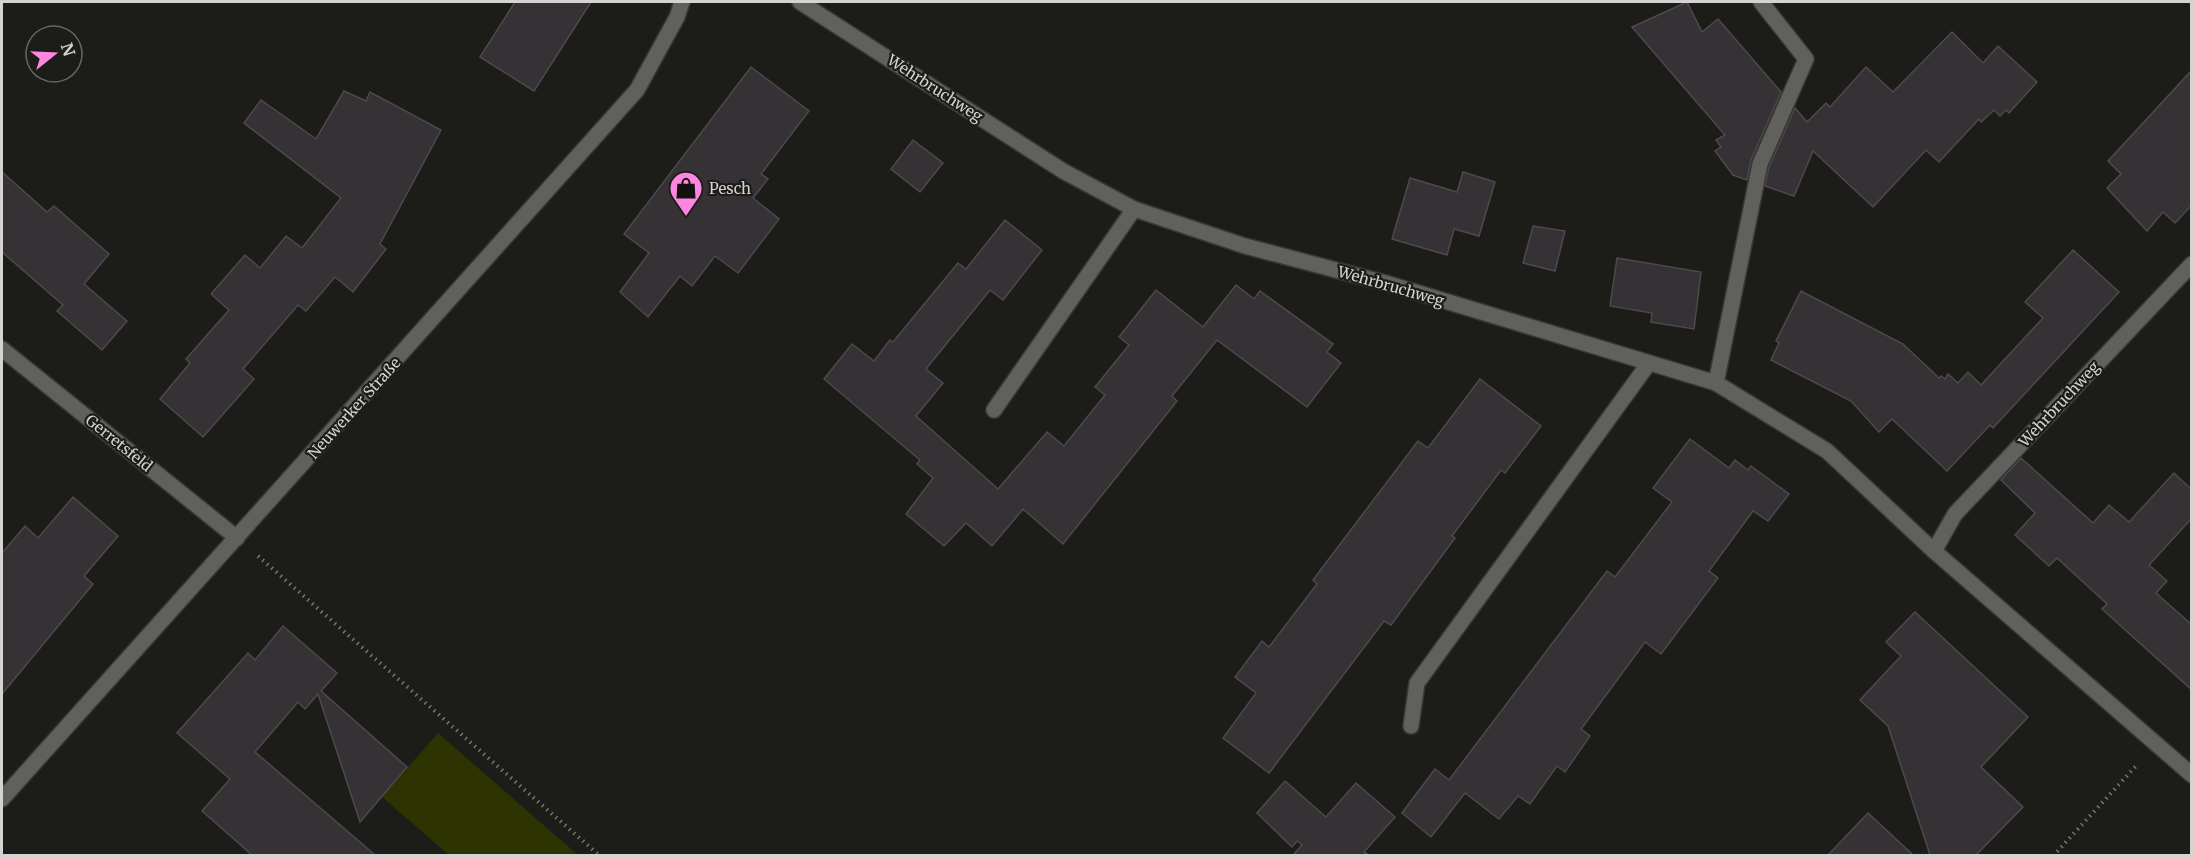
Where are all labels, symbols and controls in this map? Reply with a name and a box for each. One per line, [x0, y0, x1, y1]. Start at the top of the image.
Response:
north arrow [24, 24, 84, 84]
text: N [57, 40, 80, 59]
street label: Wehrbruchweg [883, 50, 986, 126]
shop icon: Pesch [668, 170, 704, 217]
place label: Pesch [709, 179, 751, 198]
street label: Wehrbruchweg [1335, 261, 1446, 310]
street label: Neuwerker Straße [303, 353, 405, 463]
street label: Wehrbruchweg [2014, 357, 2103, 451]
street label: Gerretsfeld [82, 410, 156, 476]

